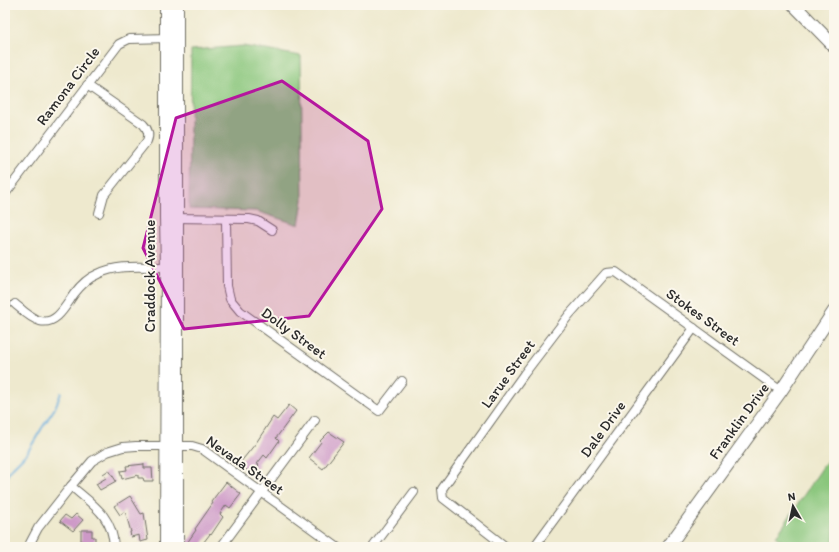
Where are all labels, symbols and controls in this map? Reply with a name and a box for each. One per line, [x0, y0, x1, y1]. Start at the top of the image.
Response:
street label: Ramona Circle [32, 43, 104, 129]
street label: Craddock Avenue [141, 220, 159, 332]
street label: Stokes Street [663, 284, 744, 350]
street label: Dolly Street [258, 303, 330, 363]
street label: Larue Street [477, 336, 539, 412]
street label: Franklin Drive [705, 379, 773, 463]
street label: Dale Drive [576, 397, 630, 461]
street label: Nevada Street [203, 432, 288, 499]
north arrow [773, 486, 813, 526]
text: N [787, 490, 796, 504]

